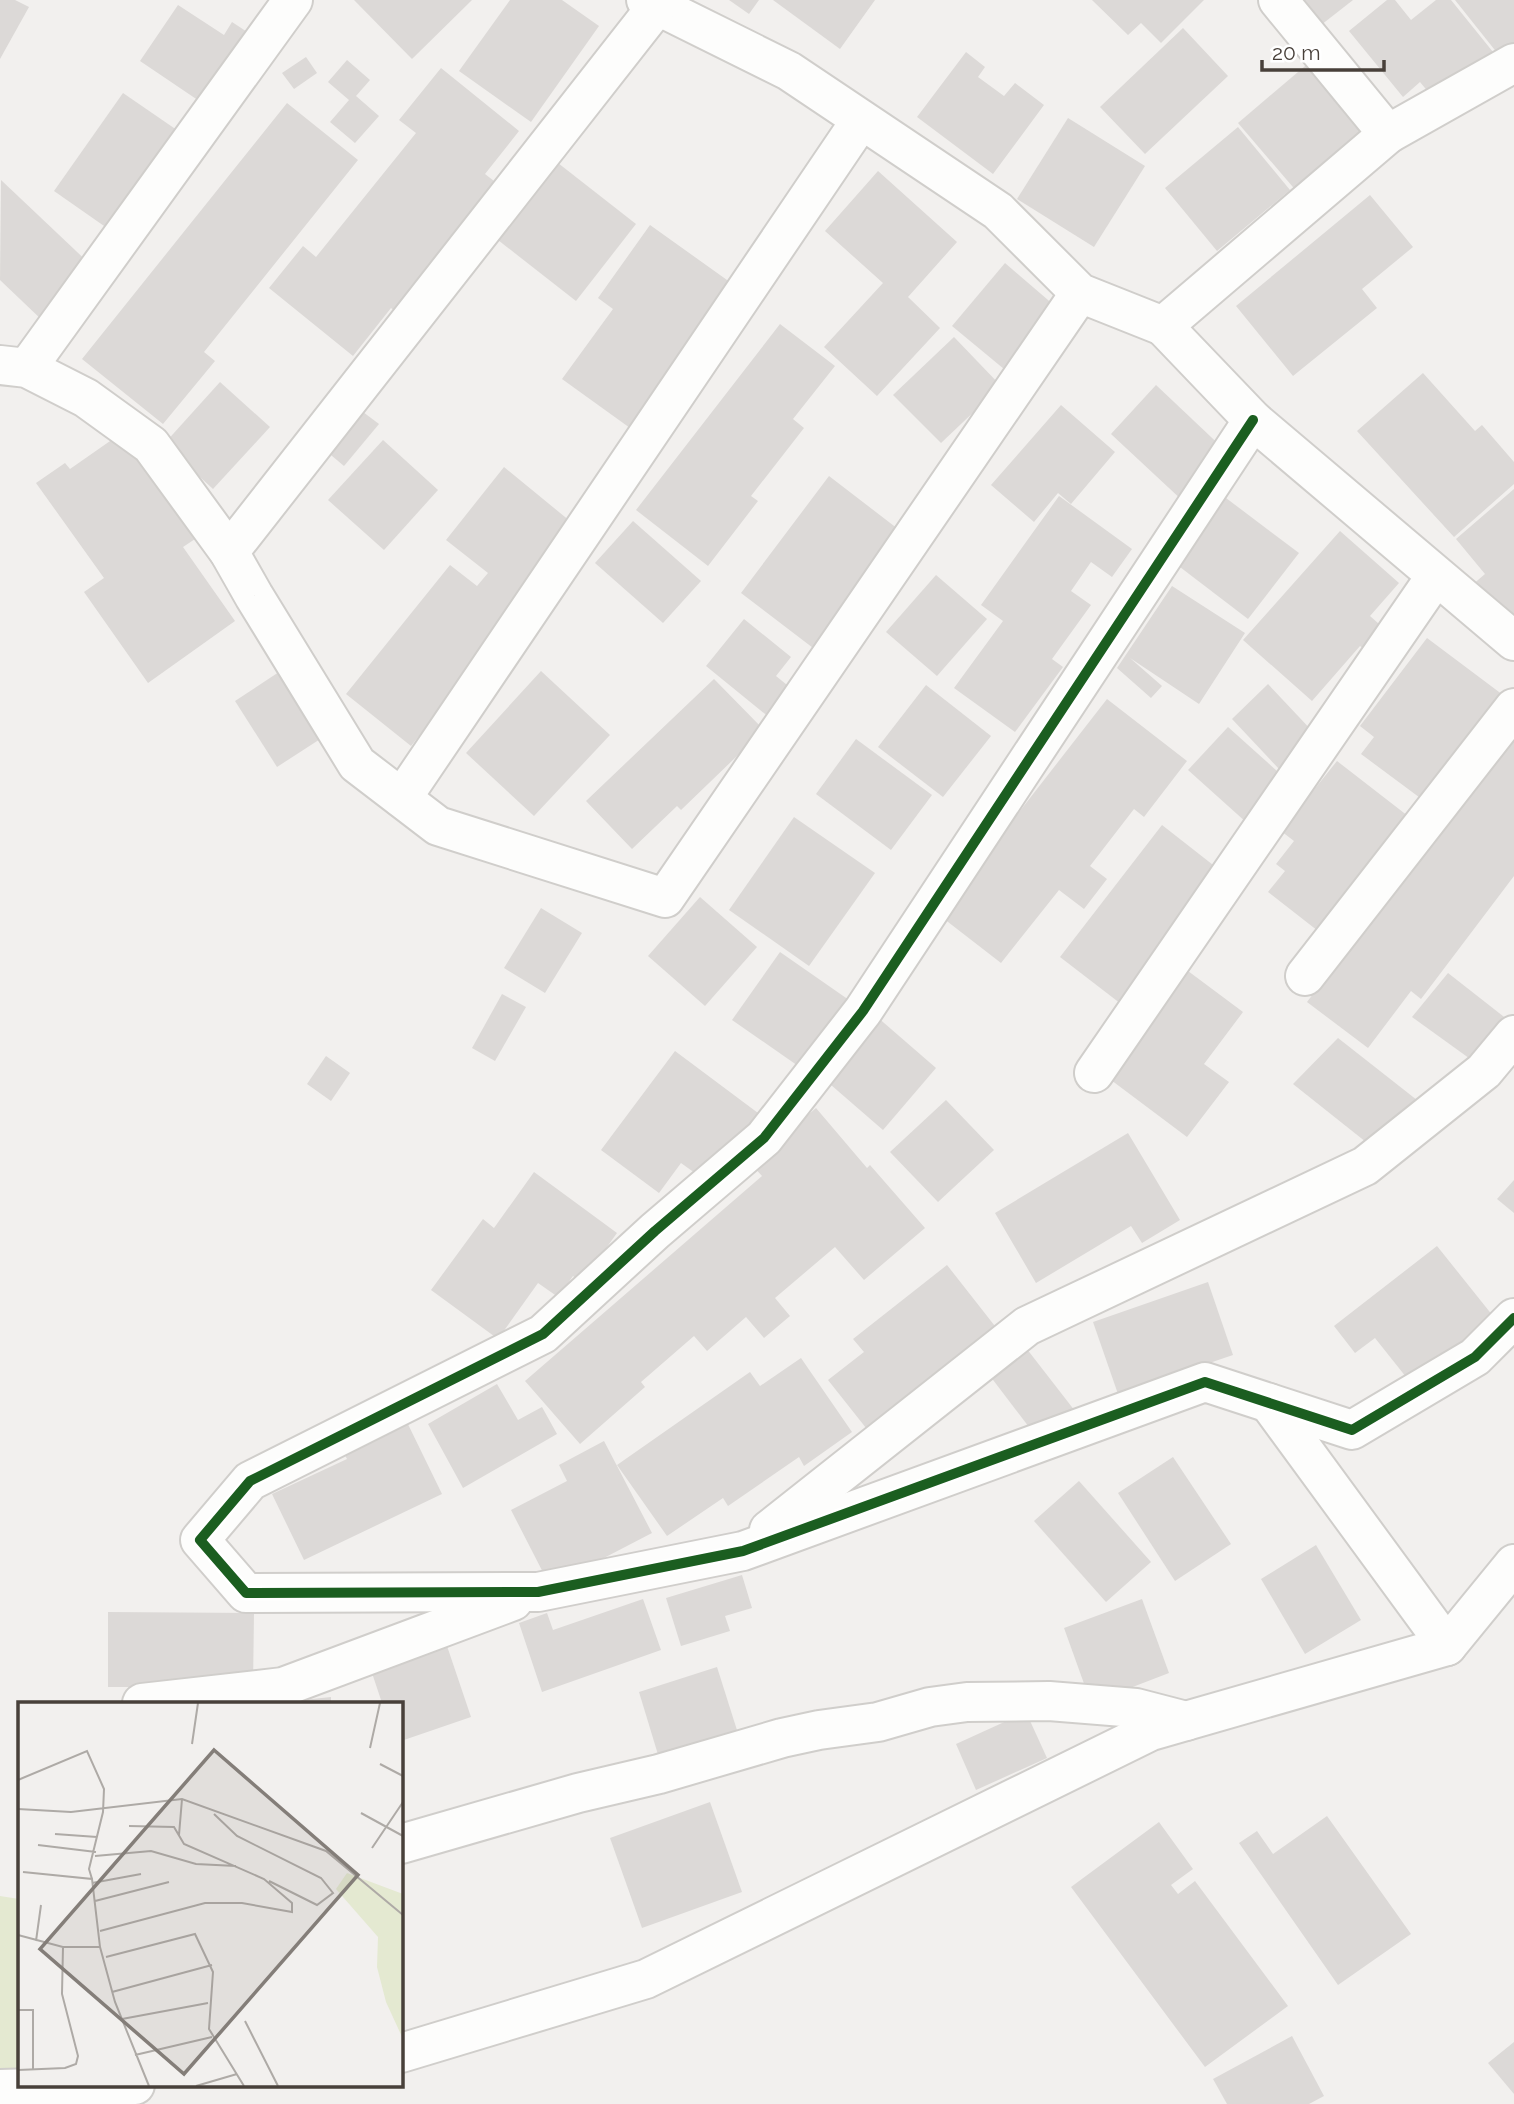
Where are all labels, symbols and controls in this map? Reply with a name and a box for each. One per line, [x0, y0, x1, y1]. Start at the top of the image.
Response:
scale bar [1262, 28, 1384, 72]
text: 20 m [1272, 40, 1320, 65]
inset map [18, 1702, 402, 2086]

